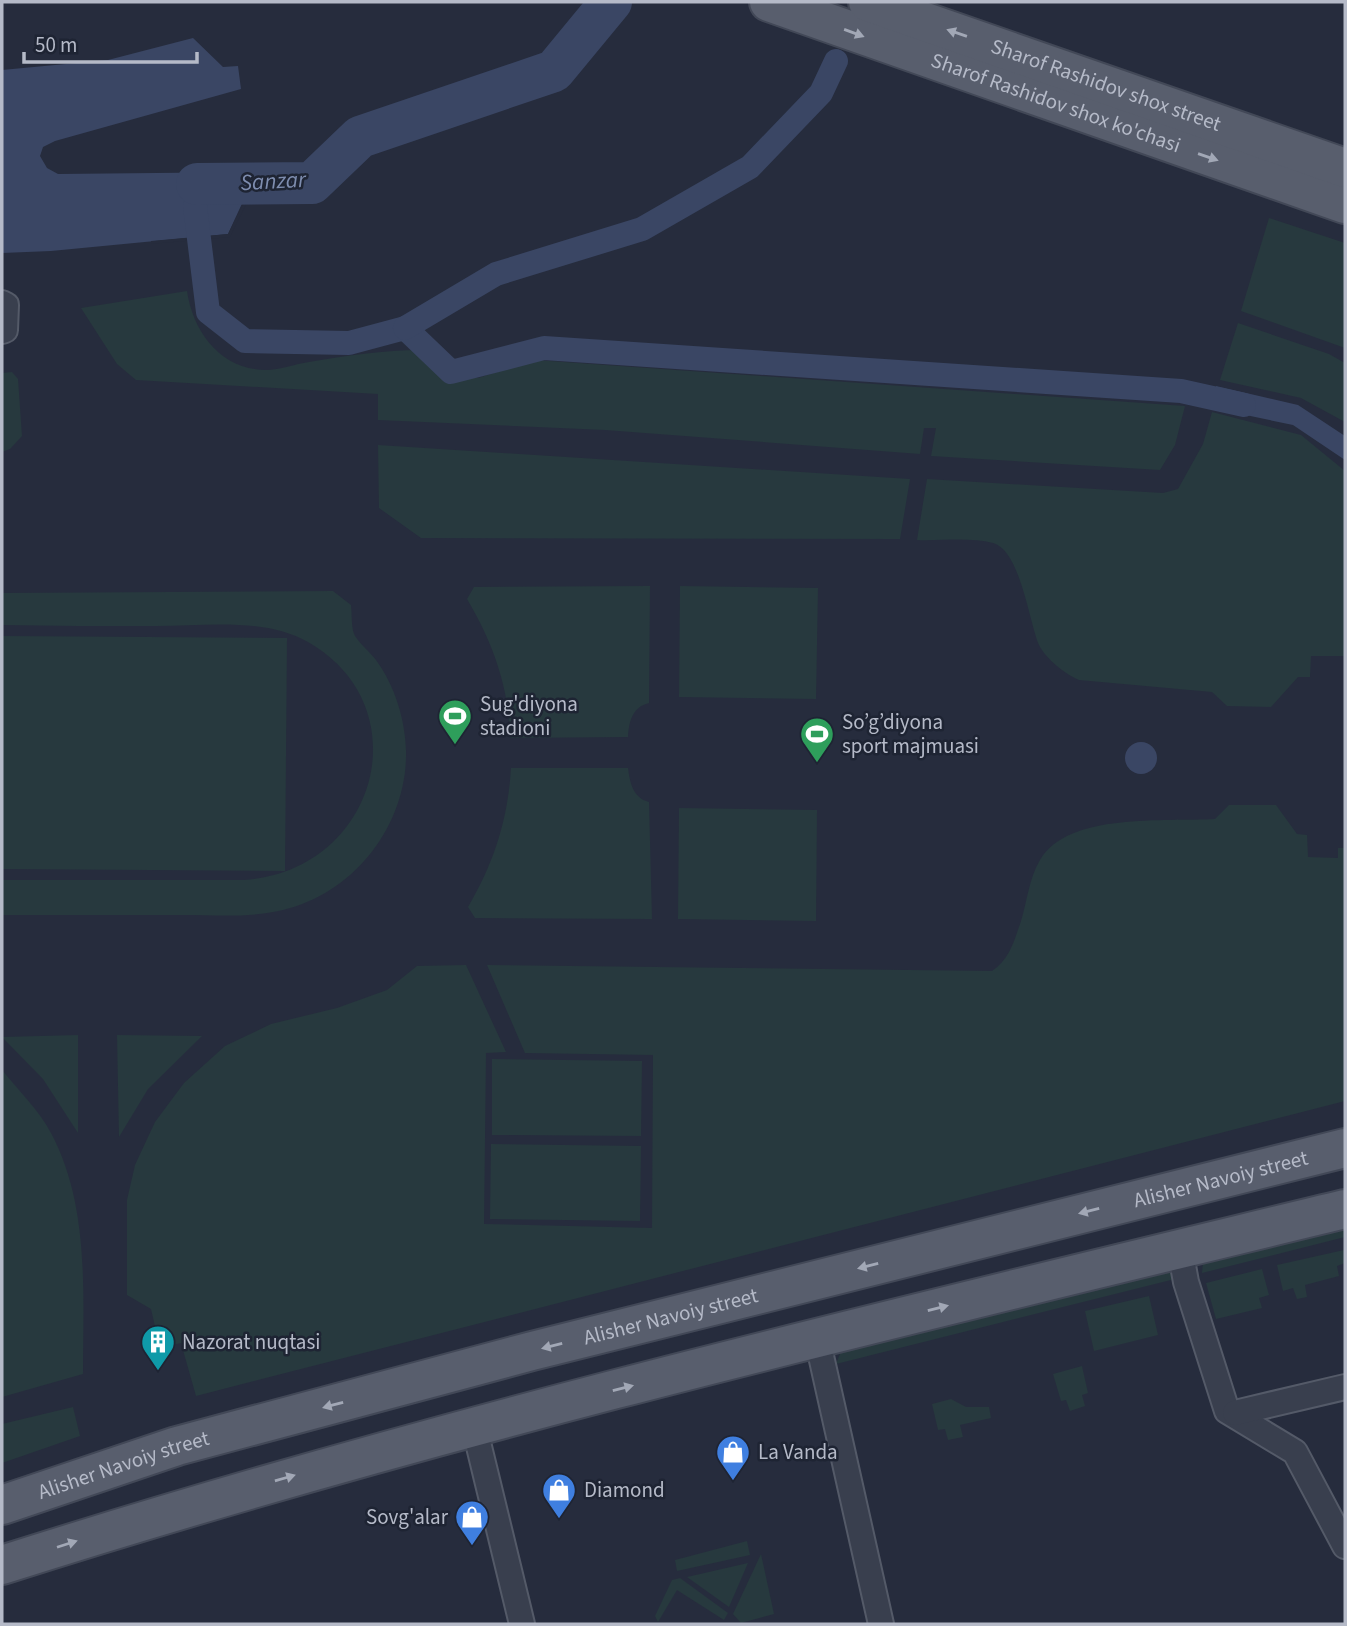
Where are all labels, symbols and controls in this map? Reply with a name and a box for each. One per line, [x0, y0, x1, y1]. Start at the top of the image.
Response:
scale bar [24, 21, 198, 65]
one-way arrow [946, 27, 967, 38]
one-way arrow [844, 28, 865, 39]
text: 50 m [35, 30, 77, 60]
street label: Sharof Rashidov shox street [987, 31, 1225, 139]
street label: Sharof Rashidov shox ko'chasi [927, 45, 1185, 160]
one-way arrow [1197, 152, 1218, 163]
water label: Sanzar [239, 163, 308, 199]
place label: Sug'diyona stadioni [480, 689, 578, 743]
sports icon: Sug'diyona stadioni [436, 697, 474, 746]
place label: So’g’diyona sport majmuasi [842, 707, 979, 761]
sports icon: So’g’diyona sport majmuasi [798, 715, 836, 764]
street label: Alisher Navoiy street [1130, 1143, 1311, 1215]
one-way arrow [1078, 1206, 1100, 1217]
one-way arrow [857, 1261, 879, 1272]
street label: Alisher Navoiy street [580, 1280, 761, 1353]
one-way arrow [927, 1302, 949, 1313]
building icon: Nazorat nuqtasi [139, 1323, 177, 1372]
place label: Nazorat nuqtasi [182, 1327, 320, 1357]
one-way arrow [541, 1341, 563, 1352]
one-way arrow [612, 1382, 633, 1392]
one-way arrow [322, 1400, 343, 1410]
street label: Alisher Navoiy street [34, 1423, 213, 1507]
shop icon: La Vanda [714, 1433, 752, 1482]
place label: La Vanda [758, 1437, 838, 1467]
shop icon: Diamond [540, 1471, 578, 1520]
one-way arrow [274, 1473, 295, 1483]
place label: Diamond [584, 1475, 665, 1505]
shop icon: Sovg'alar [453, 1498, 491, 1547]
place label: Sovg'alar [366, 1502, 449, 1532]
one-way arrow [56, 1538, 77, 1549]

